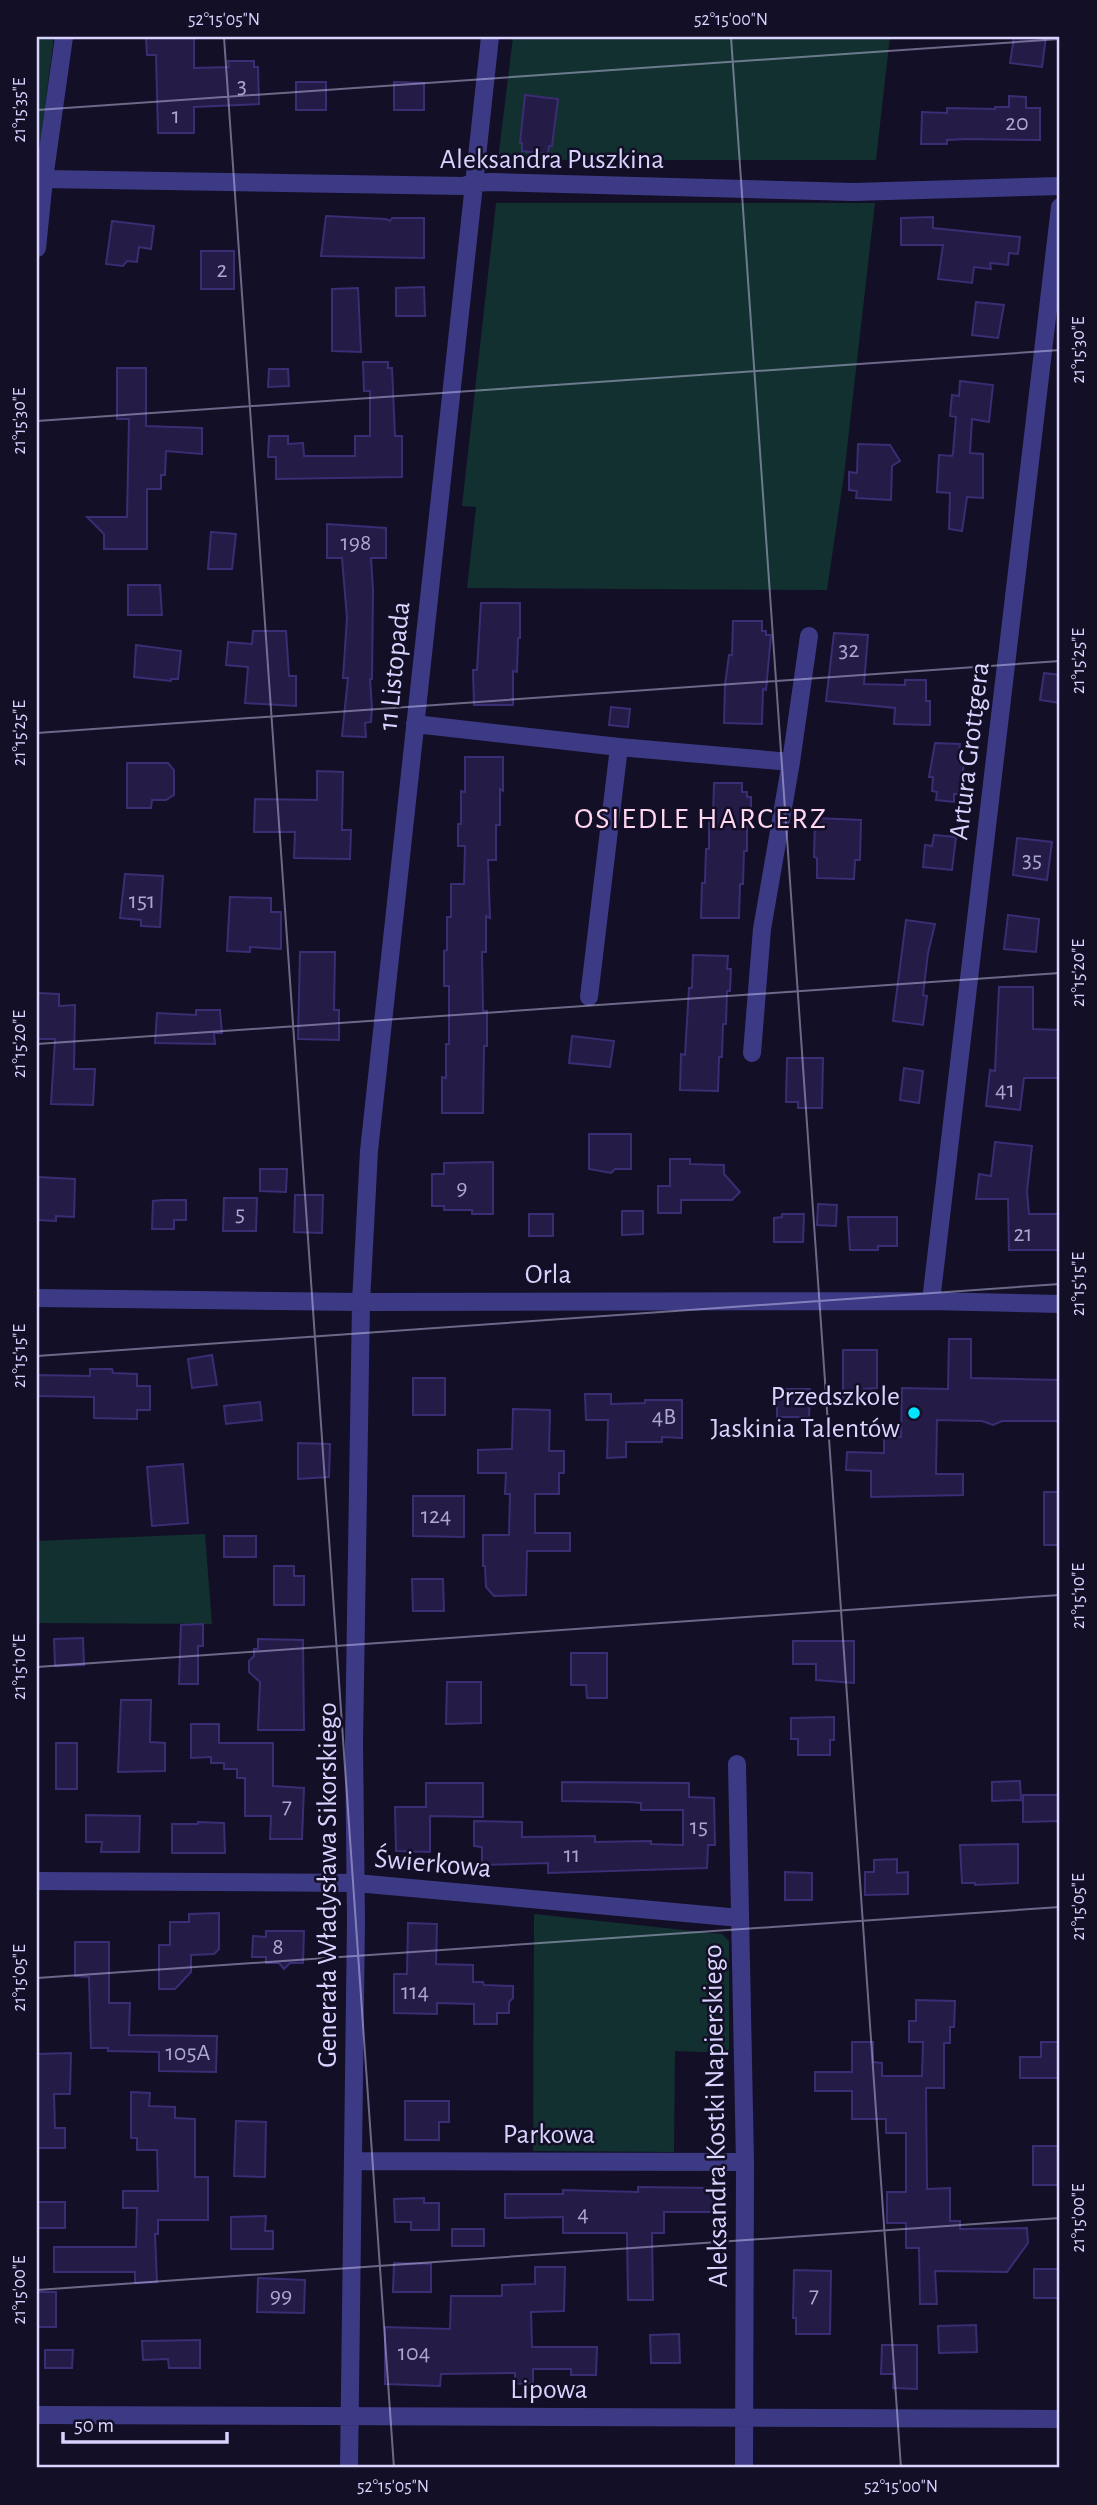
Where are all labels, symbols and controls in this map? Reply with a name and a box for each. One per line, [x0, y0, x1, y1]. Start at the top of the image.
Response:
text: 52°15'05"N [188, 11, 260, 29]
text: 52°15'00"N [694, 11, 768, 29]
house number: 3 [237, 74, 247, 98]
text: 21°15'35"E [11, 77, 29, 143]
house number: 1 [172, 104, 180, 128]
house number: 20 [1005, 111, 1029, 135]
street label: Aleksandra Puszkina [440, 146, 664, 174]
house number: 2 [217, 258, 228, 282]
text: 21°15'30"E [1070, 316, 1088, 384]
text: 21°15'30"E [11, 387, 29, 455]
house number: 198 [341, 531, 371, 555]
street label: 11 Listopada [374, 600, 416, 732]
text: 21°15'25"E [1070, 628, 1088, 694]
house number: 32 [839, 638, 859, 662]
street label: Artura Grottgera [945, 661, 995, 841]
text: 21°15'25"E [11, 700, 29, 766]
district label: OSIEDLE HARCERZ [574, 804, 828, 834]
house number: 35 [1022, 848, 1042, 872]
house number: 151 [129, 889, 155, 913]
text: 21°15'20"E [1070, 939, 1088, 1007]
text: 21°15'20"E [11, 1010, 29, 1078]
house number: 41 [995, 1078, 1015, 1102]
house number: 9 [456, 1176, 468, 1200]
house number: 5 [235, 1202, 245, 1226]
house number: 21 [1013, 1222, 1033, 1246]
text: 21°15'15"E [1070, 1252, 1088, 1316]
street label: Orla [525, 1261, 571, 1289]
text: 21°15'15"E [11, 1324, 29, 1388]
place label: Przedszkole Jaskinia Talentów [710, 1383, 900, 1443]
house number: 4B [652, 1405, 676, 1429]
marker: Przedszkole Jaskinia Talentów [906, 1405, 922, 1421]
house number: 124 [421, 1504, 451, 1528]
text: 21°15'10"E [1070, 1563, 1088, 1629]
text: 21°15'10"E [11, 1634, 29, 1700]
street label: Generała Władysława Sikorskiego [314, 1702, 342, 2068]
house number: 7 [282, 1794, 292, 1818]
house number: 15 [690, 1815, 708, 1839]
street label: Świerkowa [373, 1842, 493, 1883]
house number: 11 [564, 1843, 580, 1867]
text: 21°15'05"E [1070, 1873, 1088, 1941]
house number: 8 [272, 1935, 284, 1959]
text: 21°15'05"E [11, 1944, 29, 2012]
street label: Aleksandra Kostki Napierskiego [699, 1944, 733, 2288]
house number: 114 [401, 1980, 429, 2004]
house number: 105A [166, 2041, 211, 2065]
street label: Parkowa [503, 2121, 595, 2149]
text: 21°15'00"E [1070, 2183, 1088, 2253]
house number: 4 [577, 2202, 589, 2226]
text: 21°15'00"E [11, 2255, 29, 2325]
house number: 7 [809, 2283, 819, 2307]
house number: 99 [270, 2284, 292, 2308]
house number: 104 [398, 2341, 430, 2365]
street label: Lipowa [510, 2376, 588, 2404]
scale bar [63, 2400, 228, 2444]
text: 50 m [74, 2415, 114, 2436]
text: 52°15'05"N [357, 2478, 429, 2496]
text: 52°15'00"N [864, 2478, 938, 2496]

